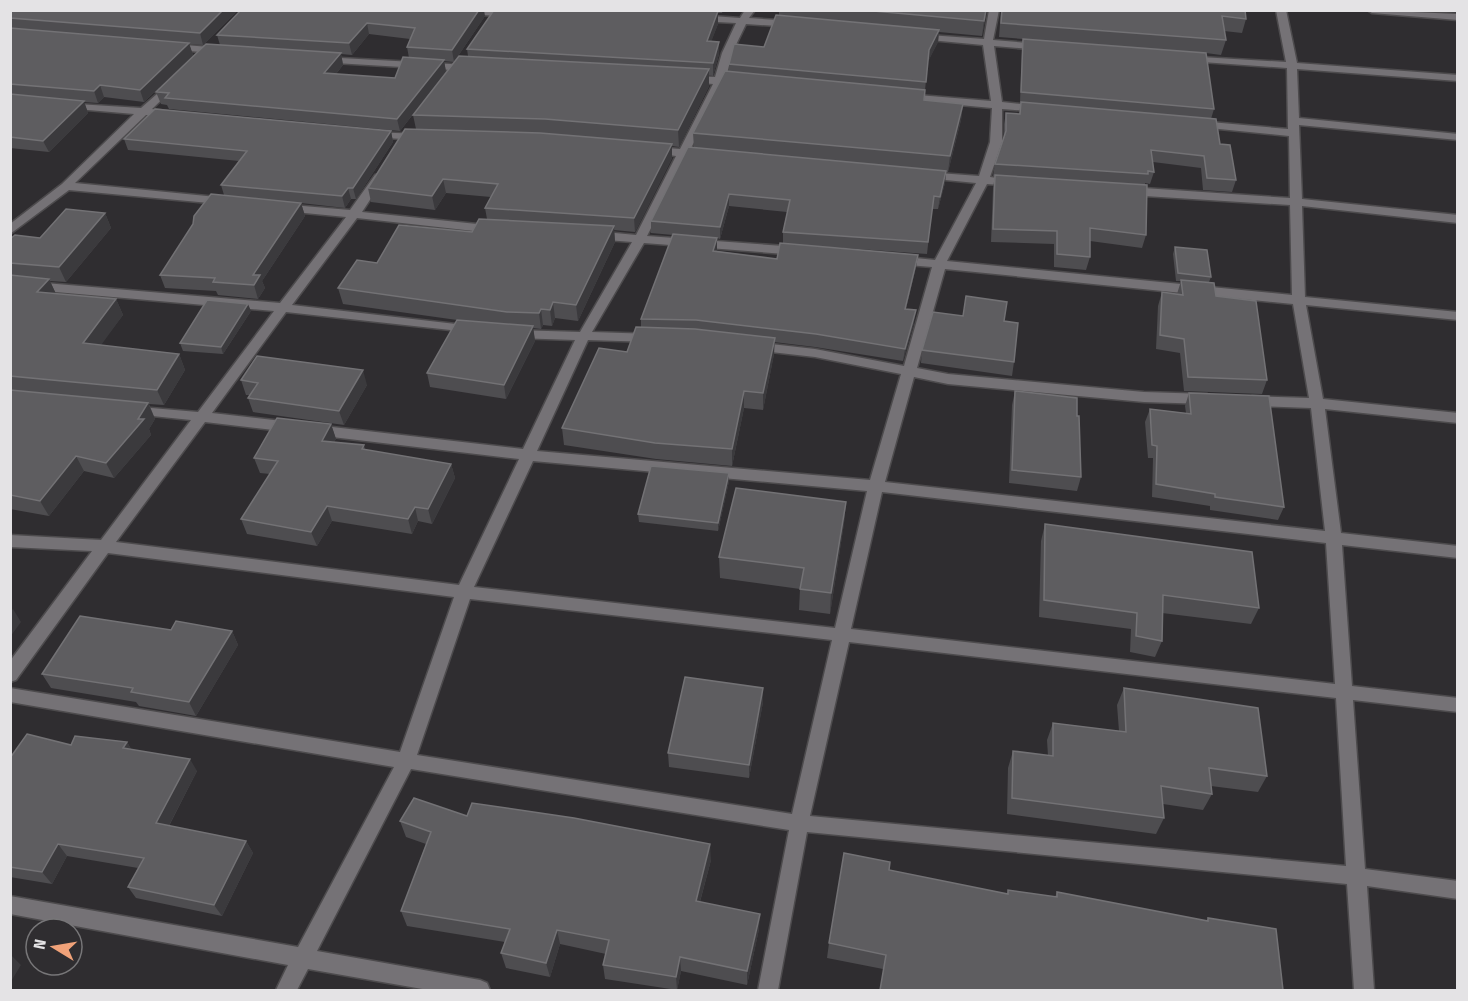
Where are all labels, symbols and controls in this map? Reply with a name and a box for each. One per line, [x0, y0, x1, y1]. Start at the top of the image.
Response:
north arrow [24, 917, 84, 977]
text: N [30, 938, 50, 951]

